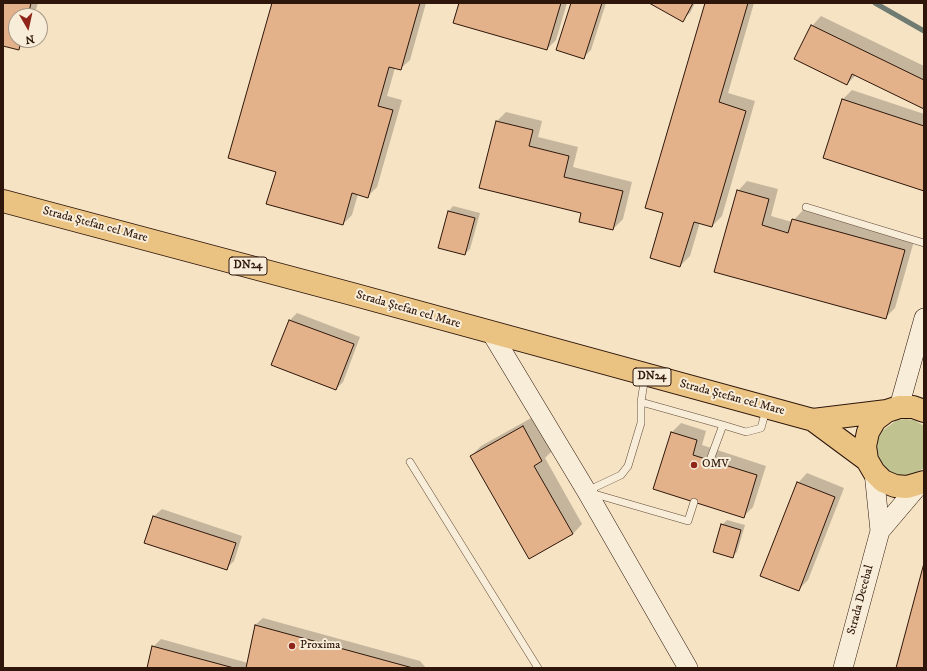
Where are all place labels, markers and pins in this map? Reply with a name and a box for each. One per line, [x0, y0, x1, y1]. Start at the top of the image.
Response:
place label: OMV [702, 458, 729, 472]
marker: OMV [689, 460, 699, 470]
place label: Proxima [300, 639, 340, 653]
marker: Proxima [287, 641, 297, 651]

